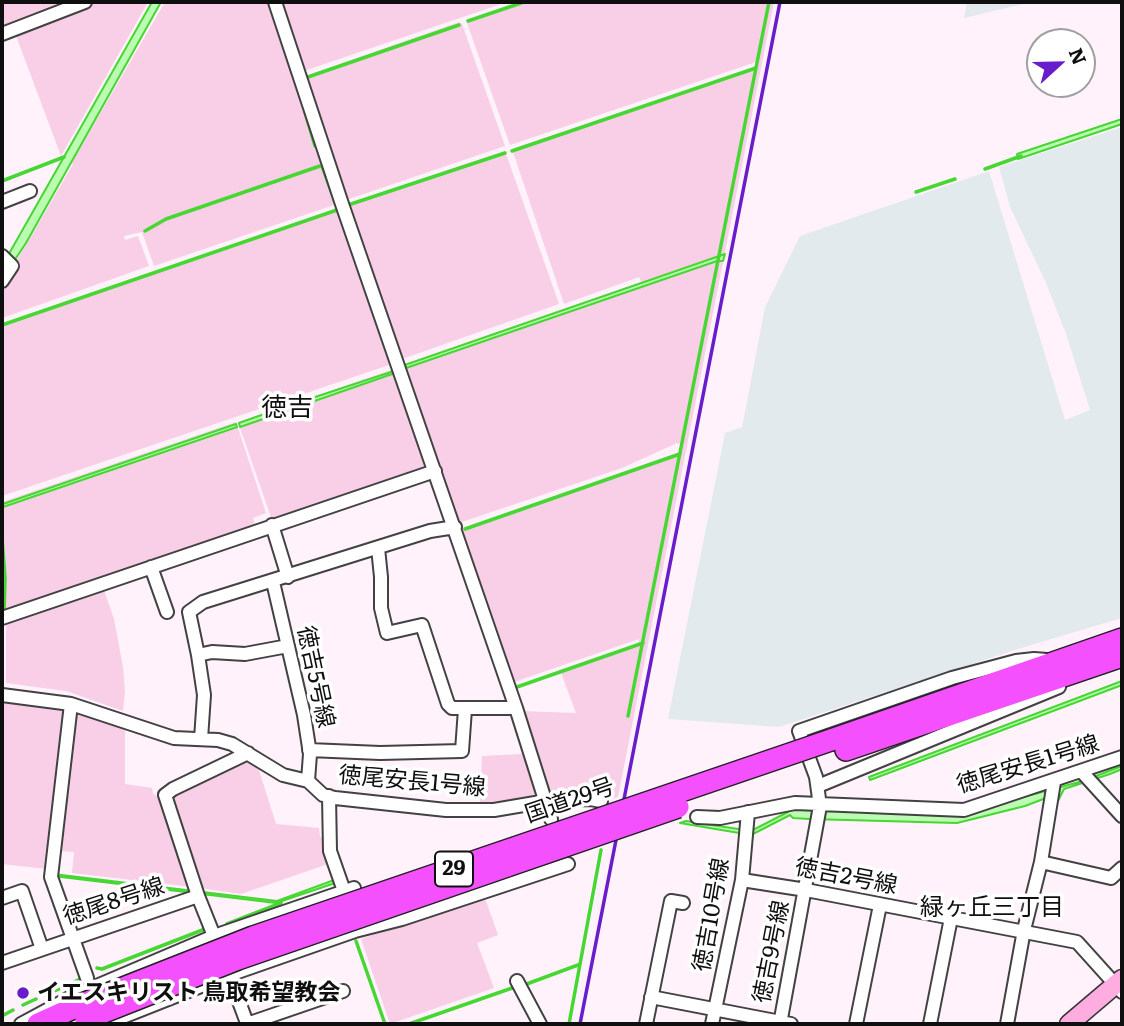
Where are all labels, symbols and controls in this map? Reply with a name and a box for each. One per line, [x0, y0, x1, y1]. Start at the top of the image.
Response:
north arrow [1026, 28, 1096, 98]
text: N [1063, 43, 1095, 69]
district label: 徳吉 [261, 392, 313, 424]
street label: 徳吉5号線 [291, 623, 339, 731]
street label: 徳尾安長1号線 [954, 730, 1102, 800]
street label: 徳尾安長1号線 [337, 762, 487, 802]
street label: 国道29号 [522, 773, 618, 829]
road number: 29 [435, 852, 473, 886]
street label: 徳吉2号線 [792, 854, 900, 900]
street label: 徳吉10号線 [688, 856, 736, 974]
street label: 徳尾8号線 [60, 873, 168, 931]
district label: 緑ヶ丘三丁目 [920, 894, 1064, 922]
street label: 徳吉9号線 [749, 898, 795, 1006]
place label: イエスキリスト 鳥取希望教会 [37, 979, 341, 1007]
marker: イエスキリスト 鳥取希望教会 [15, 985, 31, 1001]

